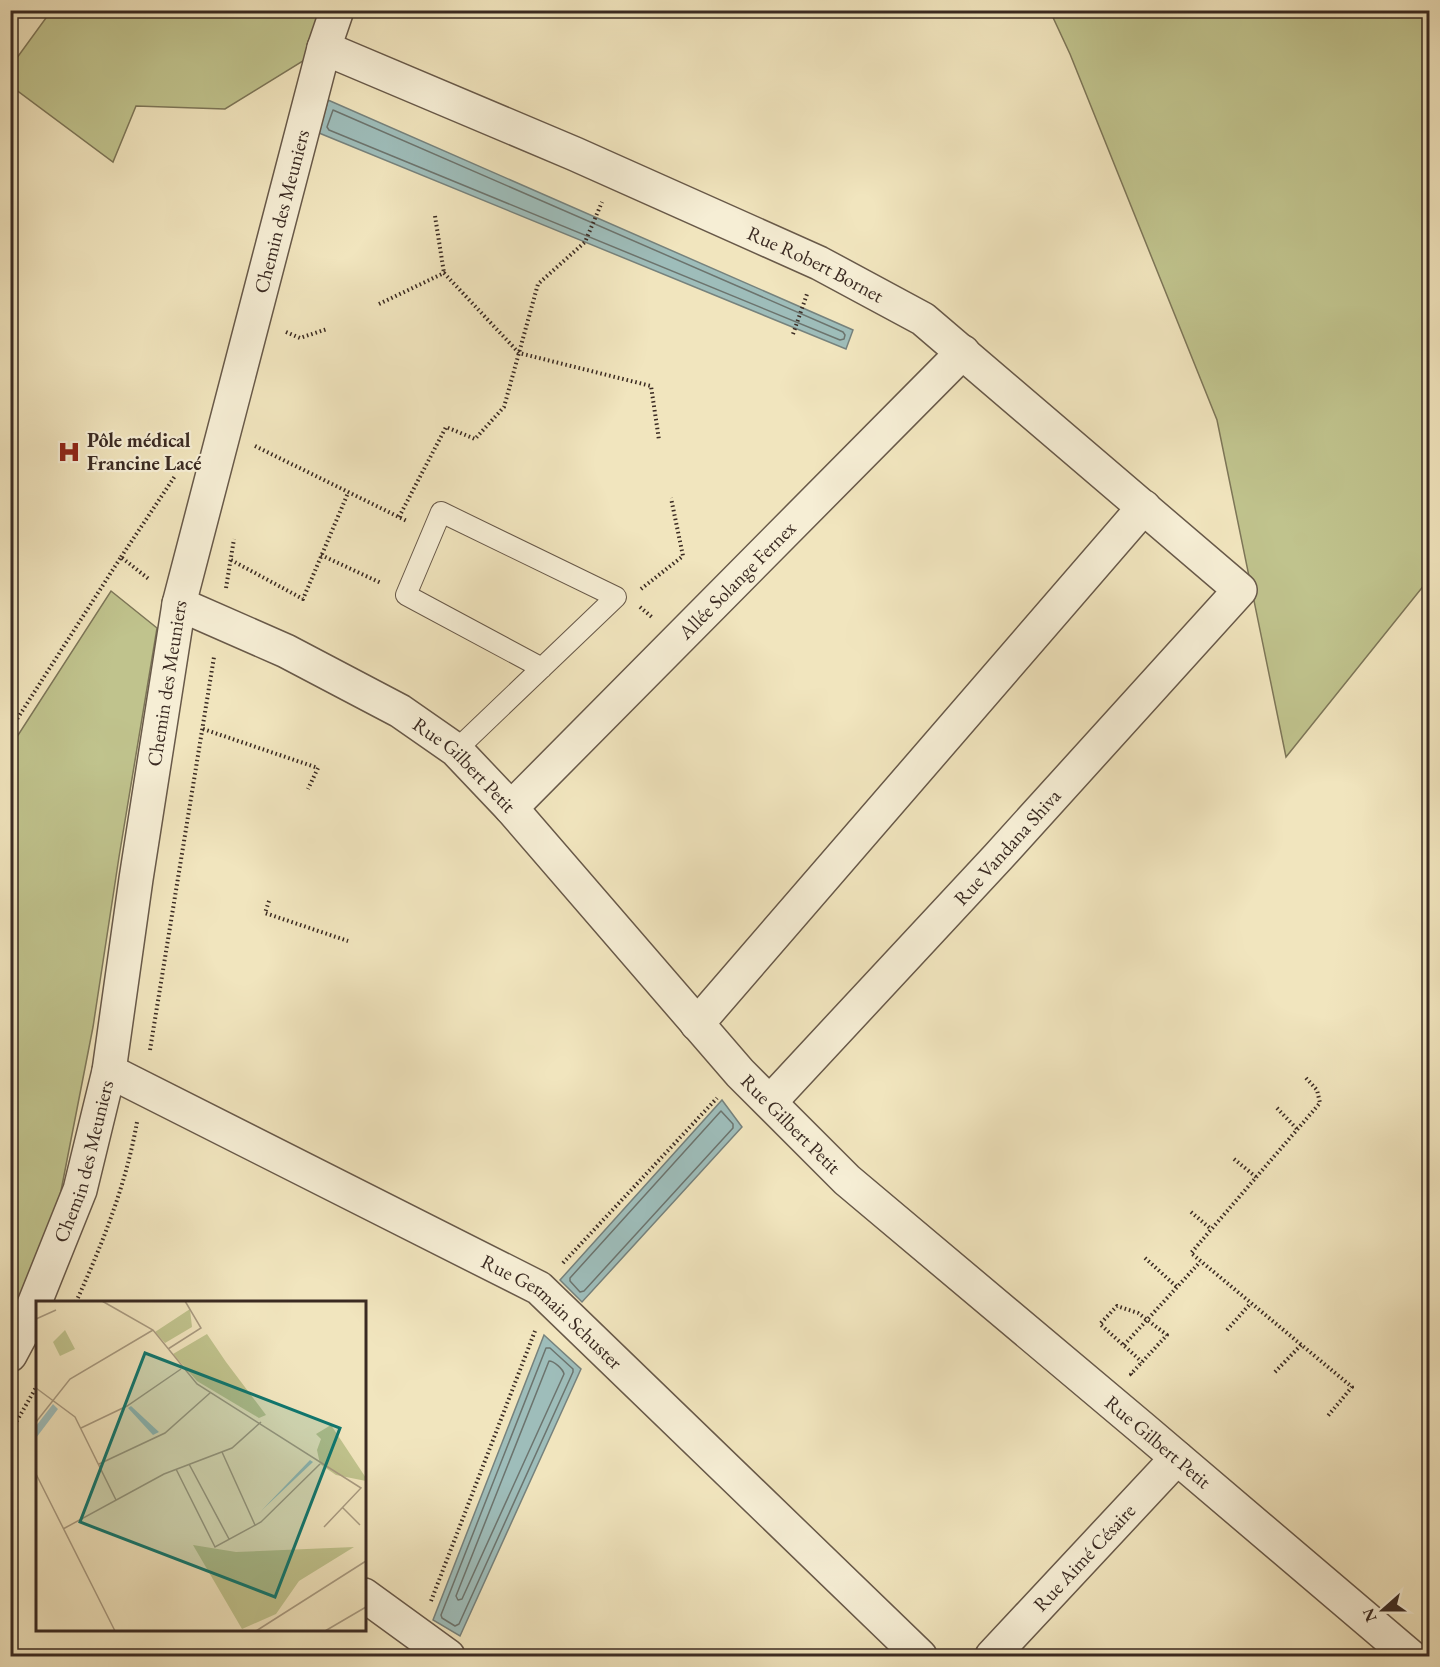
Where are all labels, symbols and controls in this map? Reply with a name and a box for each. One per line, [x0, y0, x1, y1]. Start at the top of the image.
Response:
street label: Chemin des Meuniers [248, 127, 315, 296]
street label: Rue Robert Bornet [743, 220, 889, 309]
place label: Pôle médical Francine Lacé [87, 427, 202, 476]
hospital icon: Pôle médical Francine Lacé [56, 439, 82, 465]
street label: Allée Solange Fernex [672, 515, 802, 645]
street label: Chemin des Meuniers [141, 597, 193, 768]
street label: Rue Gilbert Petit [408, 711, 522, 819]
street label: Rue Vandana Shiva [948, 783, 1066, 911]
street label: Rue Gilbert Petit [735, 1068, 847, 1180]
street label: Chemin des Meuniers [47, 1077, 119, 1246]
street label: Rue Germain Schuster [477, 1248, 628, 1375]
inset map [36, 1301, 366, 1631]
street label: Rue Gilbert Petit [1100, 1389, 1217, 1495]
street label: Rue Aimé Césaire [1027, 1498, 1141, 1617]
north arrow [1353, 1580, 1413, 1640]
text: N [1357, 1605, 1382, 1625]

